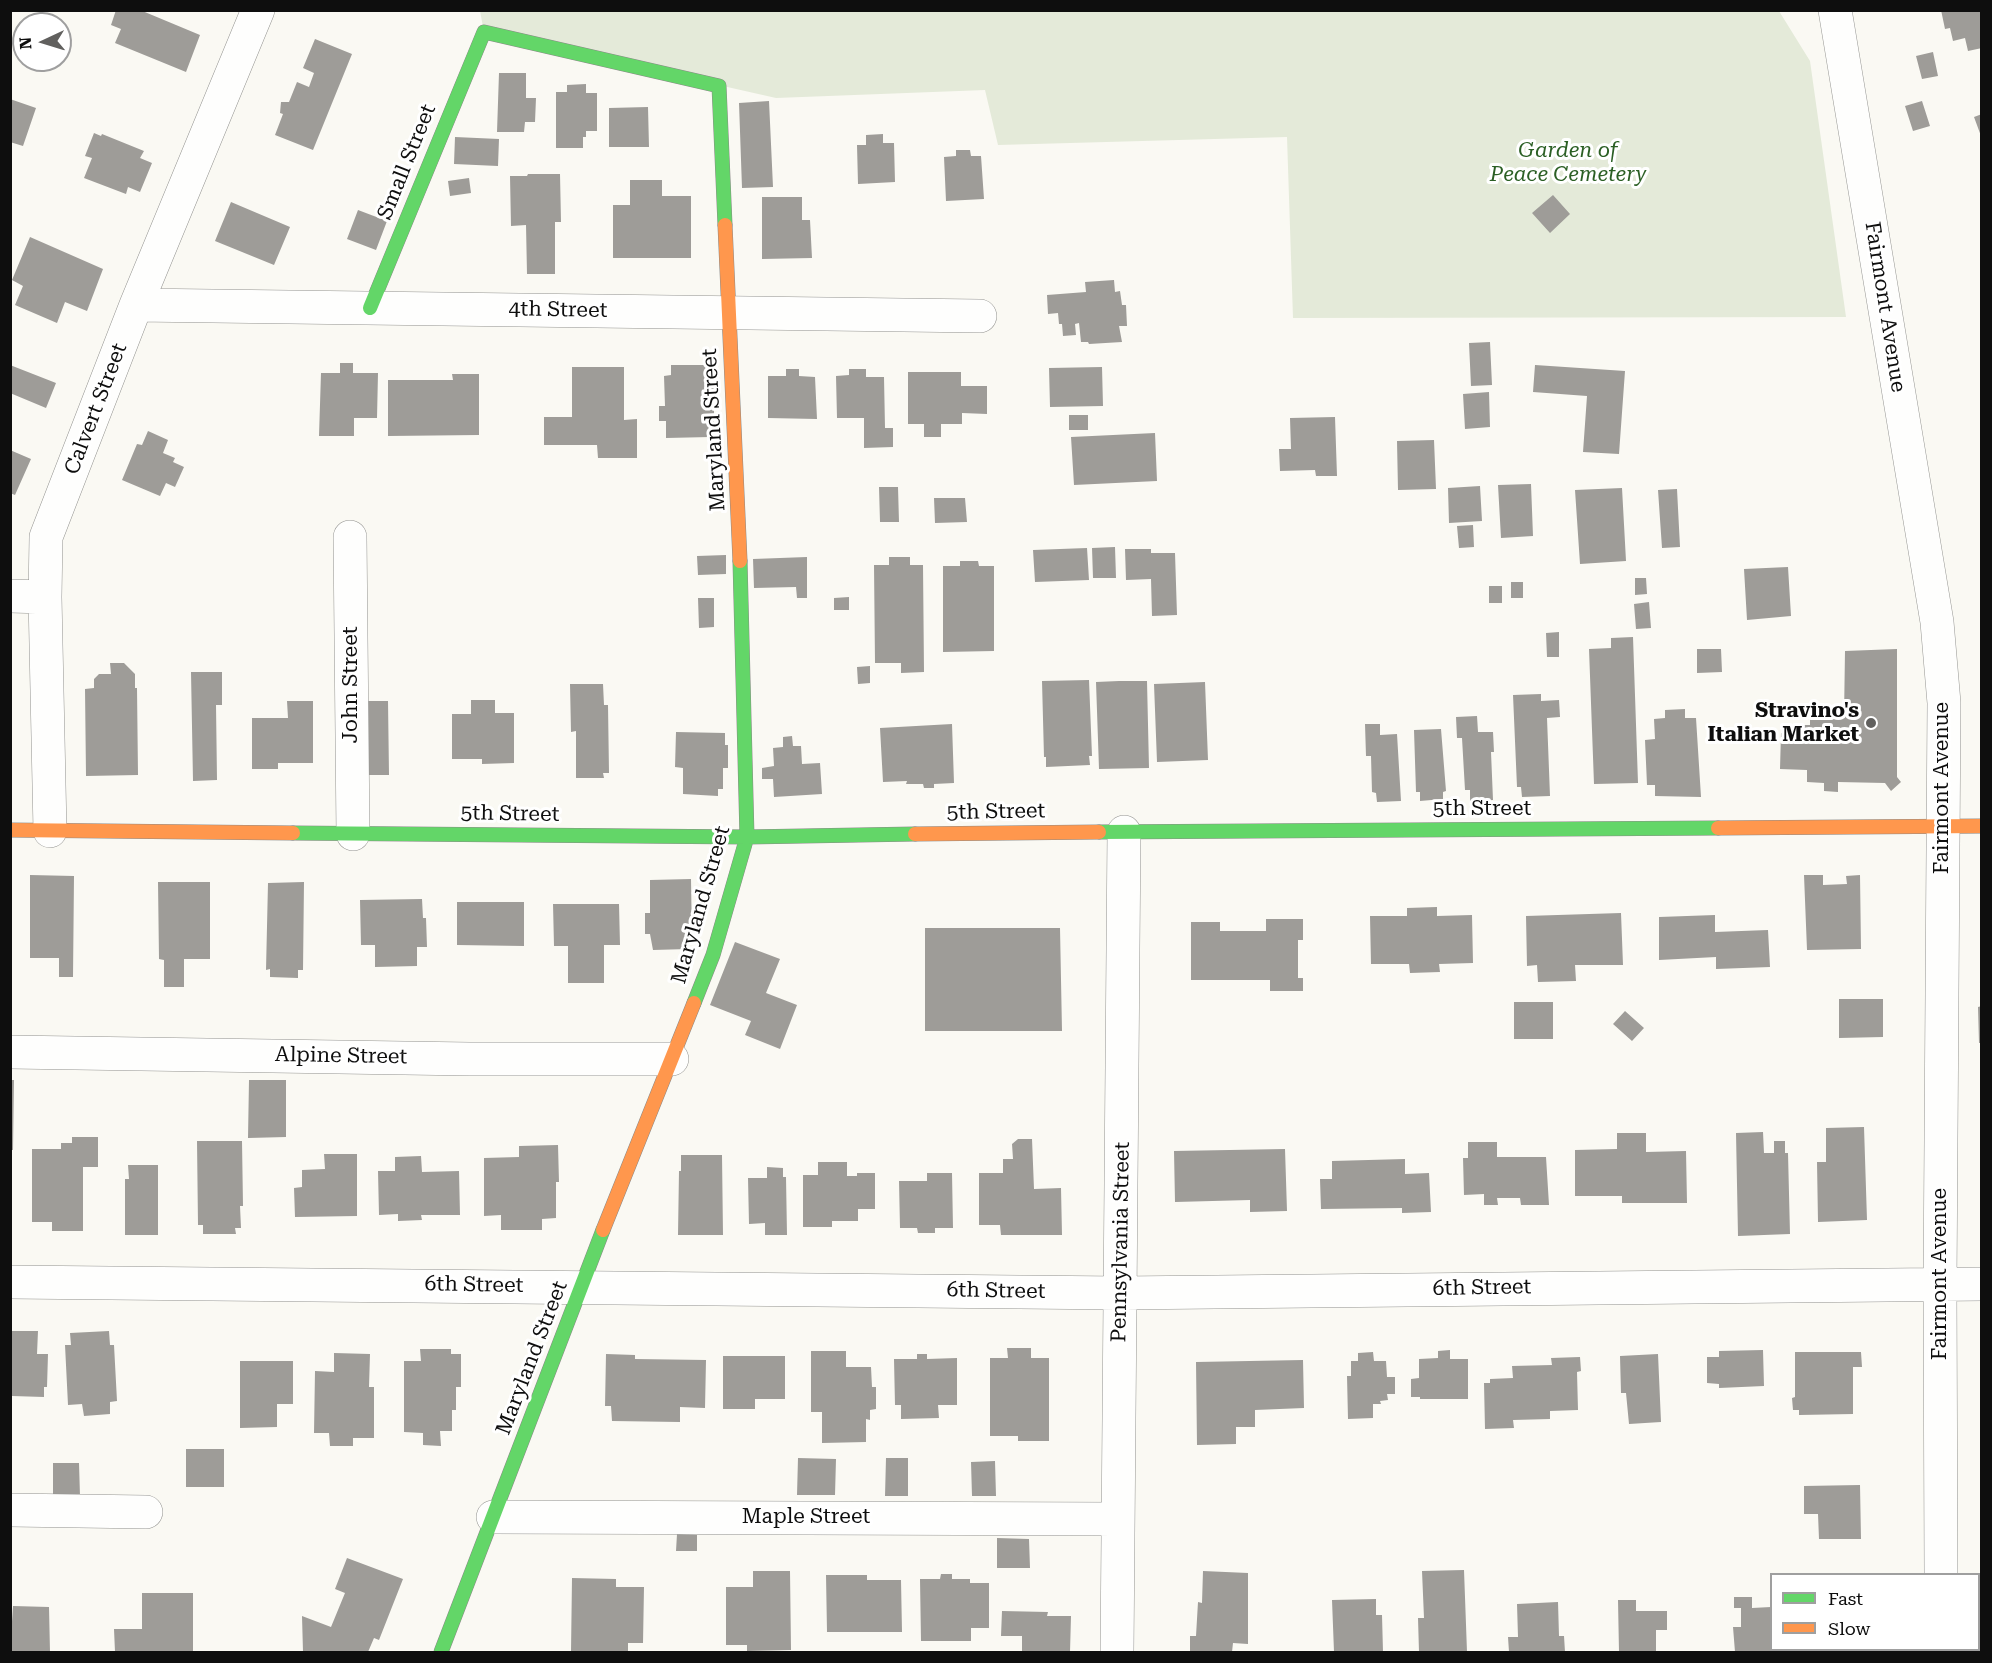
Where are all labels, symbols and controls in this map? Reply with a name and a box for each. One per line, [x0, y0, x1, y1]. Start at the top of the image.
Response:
north arrow [12, 12, 72, 72]
text: N [16, 36, 35, 50]
street label: Small Street [372, 101, 442, 223]
park label: Garden of Peace Cemetery [1490, 138, 1646, 188]
street label: Fairmont Avenue [1859, 220, 1911, 394]
street label: 4th Street [508, 297, 608, 323]
street label: Calvert Street [59, 340, 133, 478]
street label: Maryland Street [697, 348, 731, 512]
street label: John Street [338, 626, 364, 744]
place label: Stravino's Italian Market [1708, 698, 1859, 748]
street label: Fairmont Avenue [1929, 702, 1955, 874]
marker: Stravino's Italian Market [1864, 716, 1878, 730]
street label: 5th Street [1433, 796, 1531, 822]
street label: 5th Street [946, 799, 1046, 825]
street label: 5th Street [460, 801, 560, 827]
street label: Maryland Street [666, 823, 736, 987]
street label: Alpine Street [275, 1042, 407, 1070]
street label: Pennsylvania Street [1107, 1141, 1135, 1343]
street label: Fairmont Avenue [1927, 1188, 1953, 1360]
street label: 6th Street [424, 1272, 524, 1298]
street label: 6th Street [1432, 1275, 1532, 1301]
street label: Maryland Street [491, 1277, 573, 1439]
street label: 6th Street [946, 1278, 1046, 1304]
street label: Maple Street [742, 1504, 870, 1530]
legend [1770, 1573, 1980, 1651]
text: Fast [1828, 1588, 1863, 1609]
text: Slow [1828, 1618, 1870, 1639]

